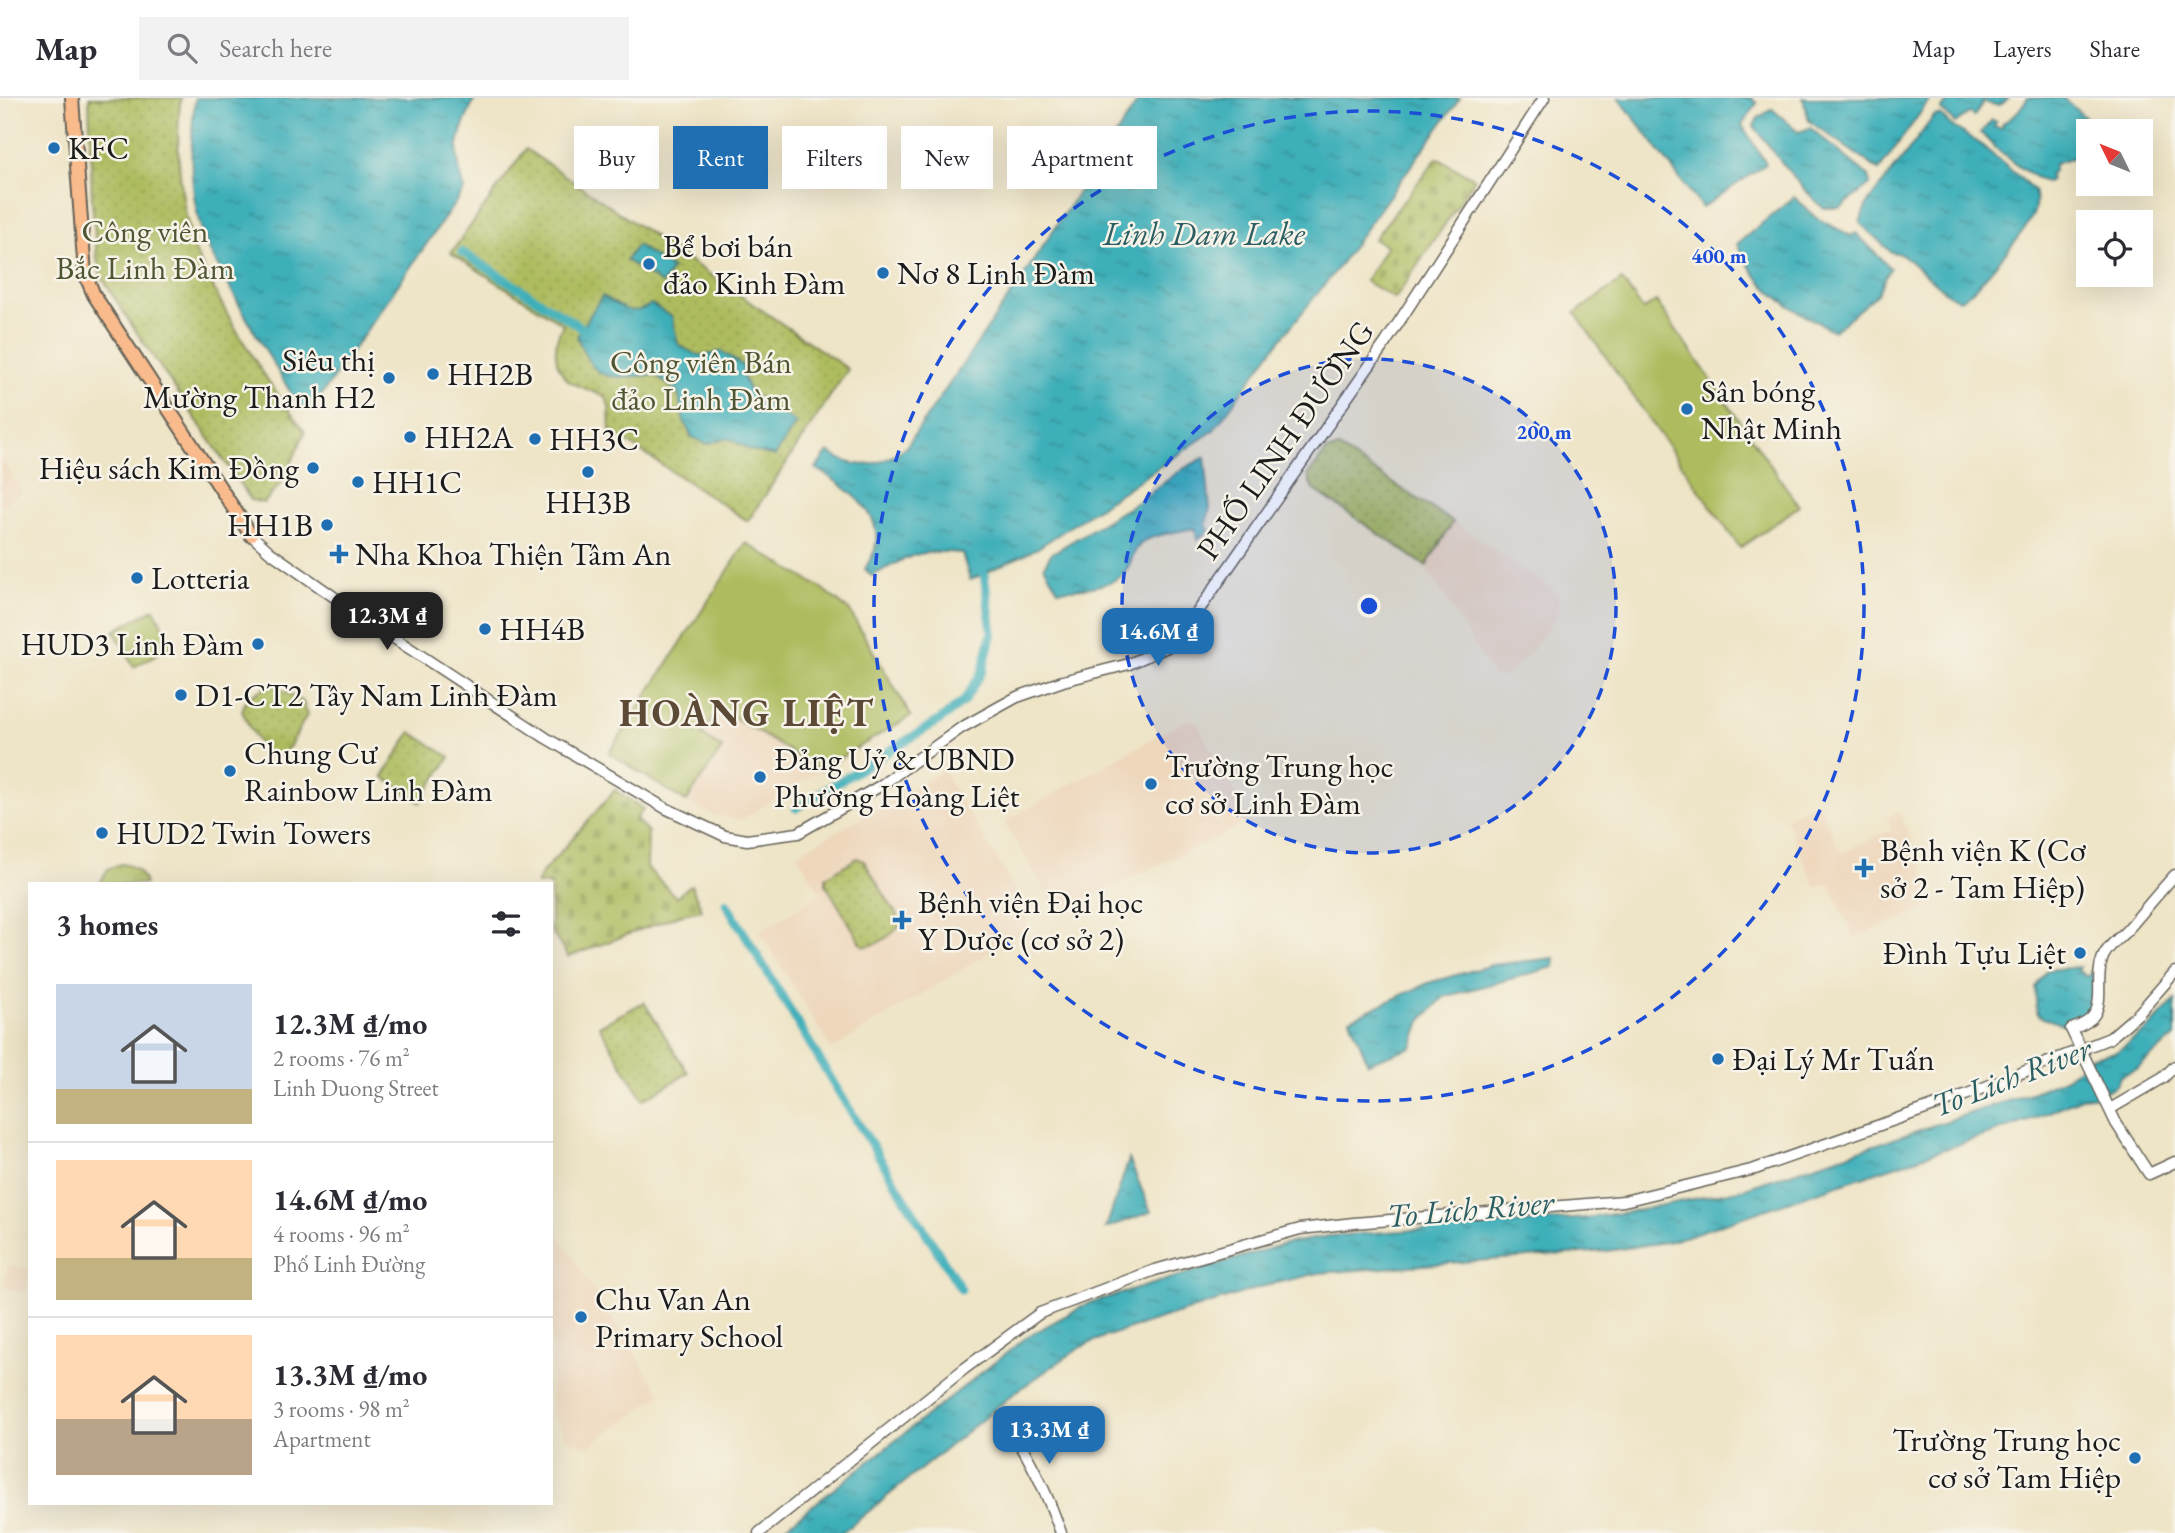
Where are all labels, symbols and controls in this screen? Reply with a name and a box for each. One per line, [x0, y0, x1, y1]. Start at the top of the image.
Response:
search box [139, 17, 629, 80]
text: Map [35, 27, 97, 70]
icon: search [163, 29, 201, 67]
text: Search here [219, 31, 332, 65]
text: Map [1912, 33, 1955, 64]
text: Layers [1993, 33, 2052, 64]
text: Share [2090, 33, 2140, 64]
north arrow [2076, 119, 2152, 196]
map controls [2076, 119, 2153, 287]
chip: Buy [574, 126, 659, 189]
chip: Rent [673, 126, 768, 189]
chip: Filters [782, 126, 887, 189]
chip: New [901, 126, 993, 189]
chip: Apartment [1007, 126, 1157, 189]
place label: KFC [68, 127, 129, 169]
marker: KFC [46, 140, 62, 156]
park label: Công viên Bắc Linh Đàm [55, 210, 235, 289]
button: locate [2076, 210, 2153, 287]
water label: Linh Dam Lake [1102, 212, 1306, 255]
place label: Bể bơi bán đảo Kinh Đàm [663, 225, 846, 304]
text: 400 m [1691, 242, 1747, 269]
place label: Nơ 8 Linh Đàm [897, 252, 1095, 294]
marker: Bể bơi bán đảo Kinh Đàm [641, 256, 657, 272]
marker: Nơ 8 Linh Đàm [875, 265, 891, 281]
street label: PHỐ LINH ĐƯỜNG [1187, 312, 1383, 568]
place label: Siêu thị Mường Thanh H2 [143, 339, 376, 418]
park label: Công viên Bán đảo Linh Đàm [610, 341, 792, 420]
place label: HH2B [447, 353, 533, 395]
marker: HH2B [425, 366, 441, 382]
marker: Siêu thị Mường Thanh H2 [381, 370, 397, 386]
place label: Sân bóng Nhật Minh [1701, 370, 1842, 449]
marker: Sân bóng Nhật Minh [1679, 401, 1695, 417]
place label: HH2A [424, 416, 514, 458]
place label: HH3C [549, 418, 639, 460]
text: 200 m [1516, 418, 1572, 445]
marker: HH2A [402, 429, 418, 445]
marker: HH3C [527, 431, 543, 447]
place label: Hiệu sách Kim Đồng [39, 447, 300, 489]
marker: Hiệu sách Kim Đồng [305, 460, 321, 476]
place label: HH1C [372, 461, 462, 503]
marker: HH3B [580, 464, 596, 480]
marker: HH1C [350, 474, 366, 490]
place label: HH3B [545, 481, 631, 523]
place label: HH1B [227, 504, 313, 546]
marker: HH1B [319, 517, 335, 533]
place label: Nha Khoa Thiện Tâm An [355, 533, 671, 575]
marker: Nha Khoa Thiện Tâm An [329, 544, 349, 564]
place label: Lotteria [151, 557, 250, 599]
marker: Lotteria [129, 570, 145, 586]
pin: 12.3M ₫ [322, 592, 452, 652]
centre of rings [1357, 594, 1381, 618]
text: 12.3M ₫ [347, 600, 427, 630]
place label: HH4B [499, 608, 585, 650]
pin: 14.6M ₫ [1093, 608, 1223, 668]
text: 14.6M ₫ [1118, 616, 1198, 646]
marker: HH4B [477, 621, 493, 637]
place label: HUD3 Linh Đàm [20, 623, 244, 665]
marker: HUD3 Linh Đàm [250, 636, 266, 652]
place label: D1-CT2 Tây Nam Linh Đàm [195, 674, 558, 716]
marker: D1-CT2 Tây Nam Linh Đàm [173, 687, 189, 703]
district label: HOÀNG LIỆT [619, 688, 875, 737]
place label: Chung Cư Rainbow Linh Đàm [244, 732, 493, 811]
place label: Đảng Uỷ & UBND Phường Hoàng Liệt [774, 738, 1020, 817]
place label: Trường Trung học cơ sở Linh Đàm [1165, 745, 1394, 824]
marker: Chung Cư Rainbow Linh Đàm [222, 763, 238, 779]
marker: Đảng Uỷ & UBND Phường Hoàng Liệt [752, 769, 768, 785]
marker: Trường Trung học cơ sở Linh Đàm [1143, 776, 1159, 792]
place label: HUD2 Twin Towers [116, 812, 371, 854]
marker: HUD2 Twin Towers [94, 825, 110, 841]
place label: Bệnh viện K (Cơ sở 2 - Tam Hiệp) [1880, 829, 2087, 908]
marker: Bệnh viện K (Cơ sở 2 - Tam Hiệp) [1854, 858, 1874, 878]
place label: Bệnh viện Đại học Y Dược (cơ sở 2) [918, 881, 1143, 960]
text: 3 homes [56, 905, 158, 944]
icon: filters [487, 905, 525, 943]
marker: Bệnh viện Đại học Y Dược (cơ sở 2) [892, 910, 912, 930]
place label: Đình Tựu Liệt [1883, 932, 2066, 974]
marker: Đình Tựu Liệt [2072, 945, 2088, 961]
text: 12.3M ₫/mo [273, 1004, 427, 1043]
icon: home [112, 1012, 196, 1096]
water label: To Lich River [1925, 1026, 2099, 1127]
place label: Đại Lý Mr Tuấn [1732, 1038, 1935, 1080]
text: 2 rooms · 76 m² [273, 1043, 410, 1073]
marker: Đại Lý Mr Tuấn [1710, 1051, 1726, 1067]
text: Linh Duong Street [273, 1073, 439, 1103]
text: 14.6M ₫/mo [273, 1180, 427, 1219]
water label: To Lich River [1385, 1180, 1557, 1237]
icon: home [112, 1188, 196, 1272]
text: 4 rooms · 96 m² [273, 1219, 410, 1249]
text: Phố Linh Đường [273, 1249, 425, 1279]
place label: Chu Van An Primary School [595, 1278, 784, 1357]
marker: Chu Van An Primary School [573, 1309, 589, 1325]
text: 13.3M ₫/mo [273, 1355, 427, 1394]
icon: home [112, 1363, 196, 1447]
text: 3 rooms · 98 m² [273, 1394, 410, 1424]
pin: 13.3M ₫ [984, 1406, 1114, 1466]
text: 13.3M ₫ [1009, 1414, 1089, 1444]
place label: Trường Trung học cơ sở Tam Hiệp [1892, 1419, 2121, 1498]
text: Apartment [273, 1424, 371, 1454]
marker: Trường Trung học cơ sở Tam Hiệp [2127, 1450, 2143, 1466]

